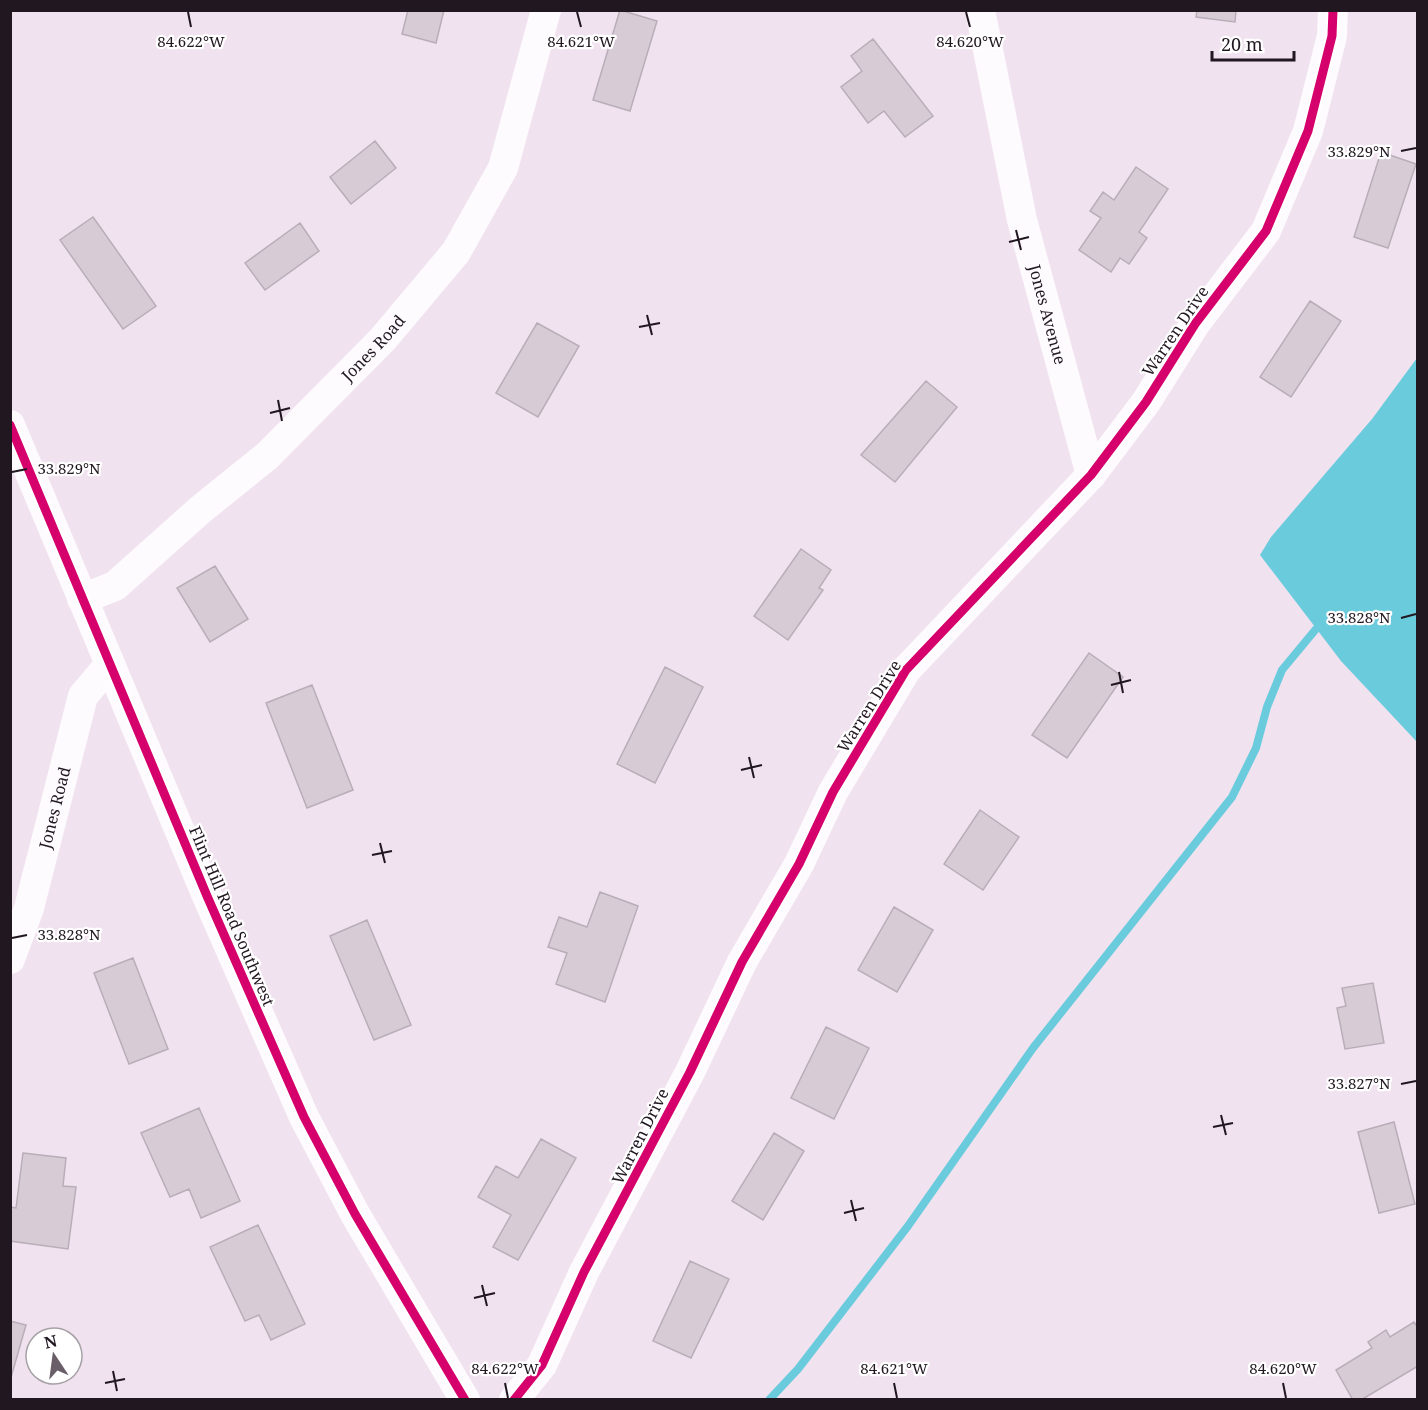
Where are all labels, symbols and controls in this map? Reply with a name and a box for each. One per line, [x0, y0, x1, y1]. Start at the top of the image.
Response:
scale bar [1212, 24, 1294, 62]
text: 84.622°W [157, 31, 225, 51]
text: 84.621°W [547, 31, 615, 51]
text: 84.620°W [936, 31, 1004, 51]
text: 20 m [1221, 32, 1263, 56]
text: 33.829°N [1327, 141, 1391, 161]
street label: Jones Avenue [1023, 261, 1072, 367]
street label: Warren Drive [1137, 281, 1213, 381]
street label: Jones Road [336, 310, 410, 387]
text: 33.829°N [37, 458, 101, 478]
text: 33.828°N [1327, 607, 1391, 627]
street label: Warren Drive [832, 656, 906, 756]
street label: Jones Road [33, 764, 76, 852]
street label: Flint Hill Road Southwest [184, 823, 280, 1010]
text: 33.828°N [37, 924, 101, 944]
text: 33.827°N [1327, 1073, 1391, 1093]
street label: Warren Drive [606, 1084, 674, 1188]
north arrow [24, 1326, 84, 1386]
text: N [42, 1329, 60, 1354]
text: 84.622°W [471, 1358, 539, 1378]
text: 84.621°W [860, 1358, 928, 1378]
text: 84.620°W [1249, 1358, 1317, 1378]

